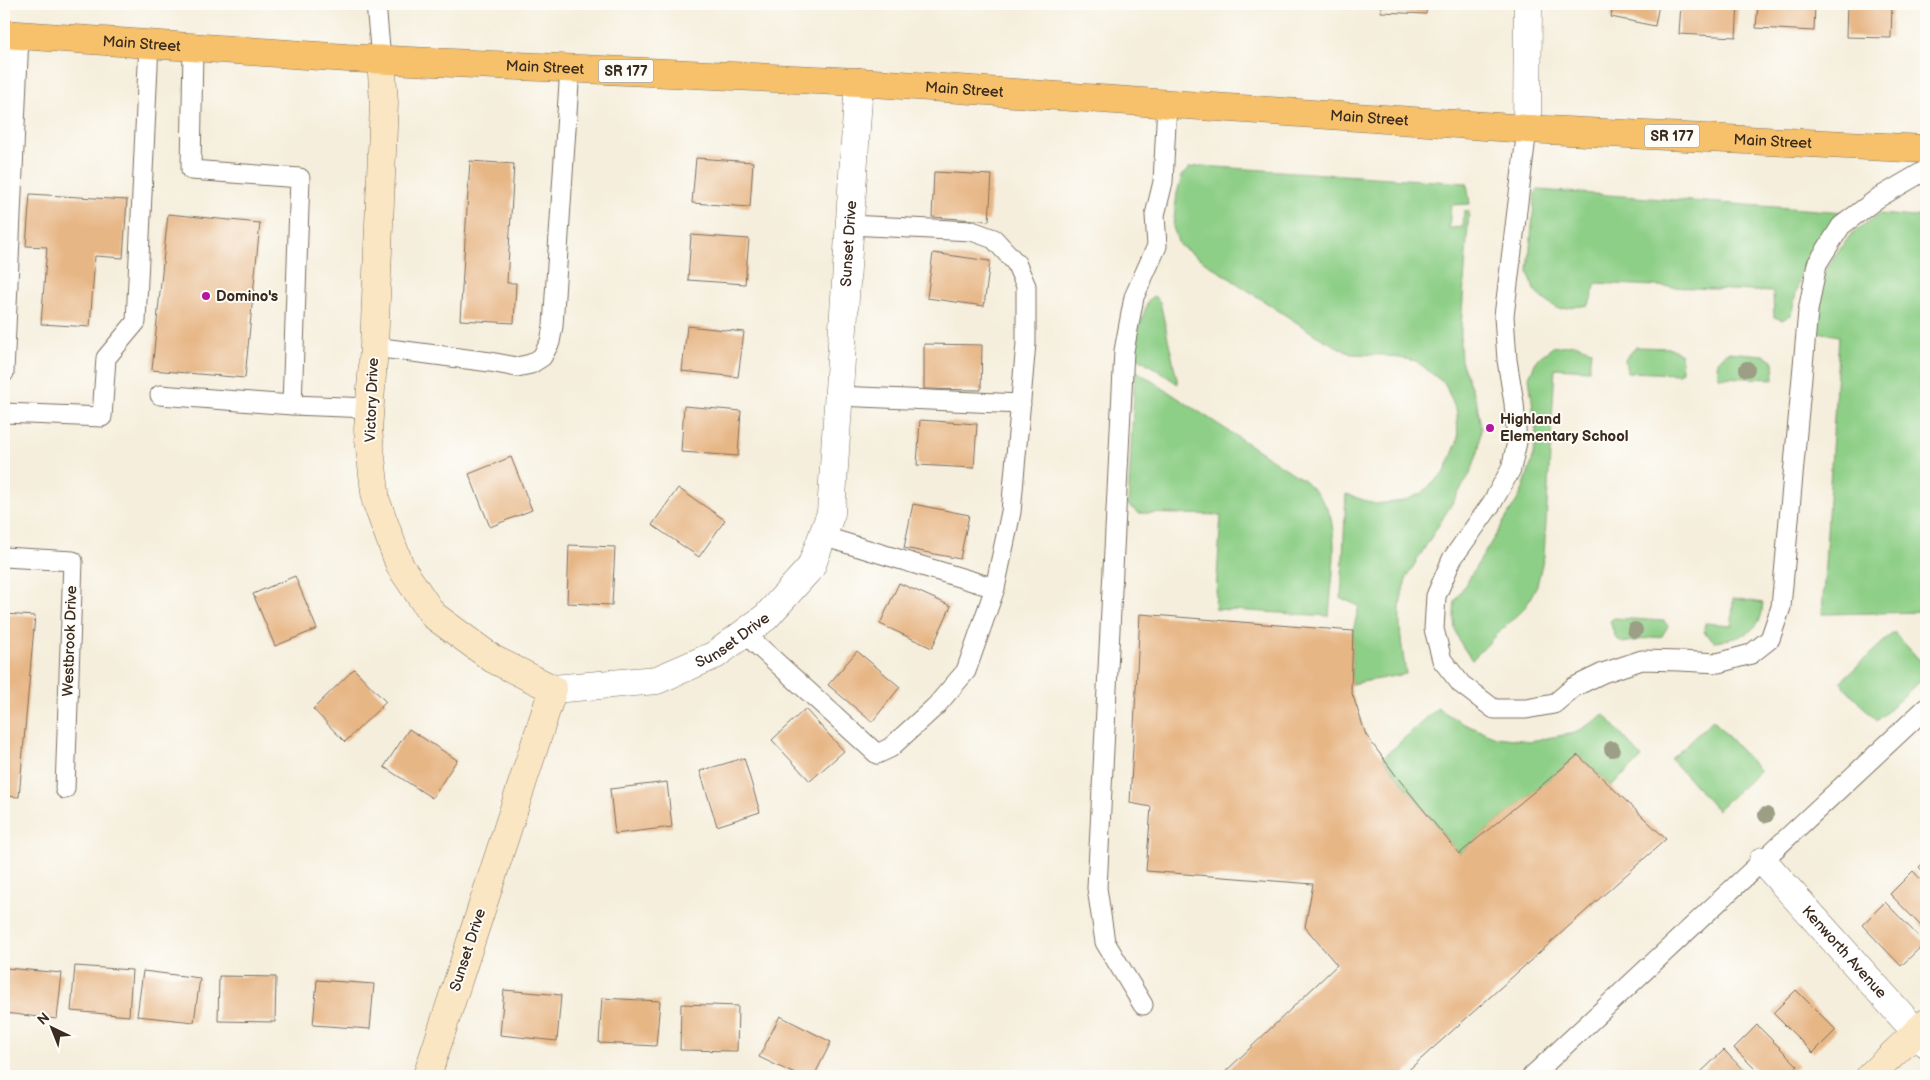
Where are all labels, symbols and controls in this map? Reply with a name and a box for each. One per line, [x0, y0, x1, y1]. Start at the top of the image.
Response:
street label: Main Street [102, 31, 182, 56]
street label: Main Street [505, 56, 585, 79]
road number: SR 177 [598, 59, 654, 82]
street label: Main Street [925, 77, 1005, 102]
street label: Main Street [1330, 106, 1410, 130]
road number: SR 177 [1644, 124, 1700, 148]
street label: Main Street [1733, 130, 1813, 153]
street label: Sunset Drive [836, 200, 861, 287]
place label: Domino's [216, 287, 278, 306]
marker: Domino's [200, 290, 212, 302]
street label: Victory Drive [361, 357, 383, 443]
place label: Highland Elementary School [1500, 410, 1628, 446]
marker: Highland Elementary School [1484, 422, 1496, 434]
street label: Westbrook Drive [59, 585, 81, 697]
street label: Sunset Drive [692, 608, 773, 672]
street label: Kenworth Avenue [1798, 902, 1891, 1002]
street label: Sunset Drive [446, 906, 490, 994]
north arrow [28, 1002, 78, 1052]
text: N [34, 1009, 53, 1029]

